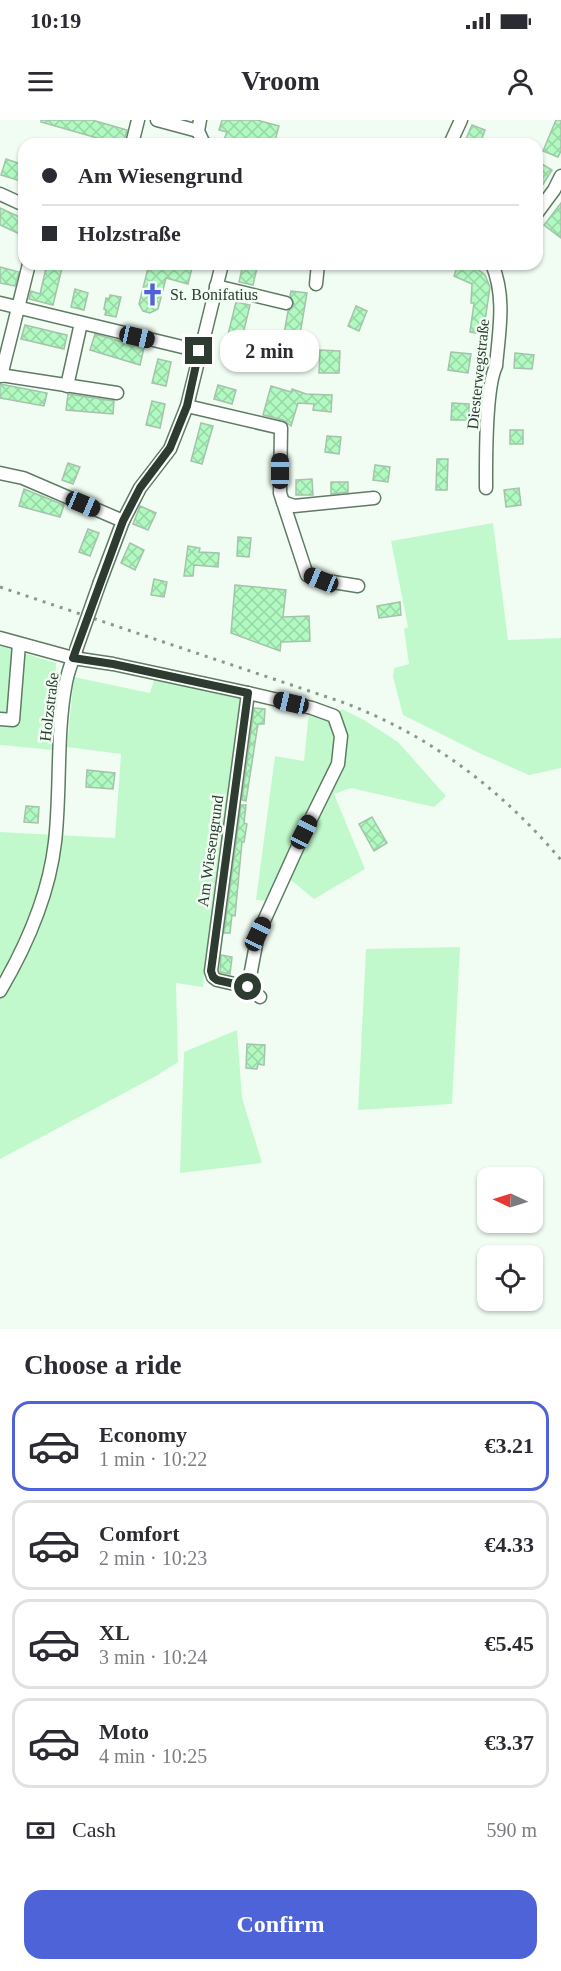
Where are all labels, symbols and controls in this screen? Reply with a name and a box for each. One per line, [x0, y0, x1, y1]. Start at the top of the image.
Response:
text: 10:19 [30, 8, 81, 33]
icon: menu [24, 65, 57, 98]
icon: person [504, 65, 537, 98]
text: Vroom [241, 66, 320, 96]
text: Am Wiesengrund [78, 163, 243, 188]
text: Holzstraße [78, 221, 181, 246]
church icon: St. Bonifatius [139, 281, 165, 307]
place label: St. Bonifatius [170, 286, 258, 303]
street label: Diesterwegstraße [464, 318, 493, 430]
car [117, 324, 157, 350]
callout: 2 min [220, 330, 319, 372]
route end [185, 337, 212, 364]
text: 2 min [245, 340, 294, 362]
car [271, 453, 289, 489]
car [63, 489, 103, 519]
car [301, 565, 341, 595]
street label: Holzstraße [36, 672, 62, 742]
car [271, 690, 311, 716]
street label: Am Wiesengrund [194, 794, 227, 908]
car [288, 812, 320, 852]
car [242, 914, 274, 954]
route start [234, 973, 261, 1000]
north arrow [477, 1167, 543, 1233]
map controls [477, 1167, 543, 1311]
button: locate [477, 1245, 543, 1311]
text: Choose a ride [24, 1350, 182, 1380]
icon: car [27, 1419, 81, 1473]
text: Economy [99, 1422, 187, 1447]
text: €3.21 [485, 1433, 534, 1458]
text: 1 min · 10:22 [99, 1448, 207, 1470]
icon: car [27, 1518, 81, 1572]
text: Comfort [99, 1521, 180, 1546]
text: €4.33 [485, 1532, 534, 1557]
text: 2 min · 10:23 [99, 1547, 207, 1569]
icon: car [27, 1617, 81, 1671]
text: XL [99, 1620, 130, 1645]
text: €5.45 [485, 1631, 534, 1656]
text: 3 min · 10:24 [99, 1646, 207, 1668]
icon: car [27, 1716, 81, 1770]
text: Moto [99, 1719, 149, 1744]
text: €3.37 [485, 1730, 534, 1755]
text: 4 min · 10:25 [99, 1745, 207, 1767]
icon: cash [24, 1814, 57, 1847]
text: Cash [72, 1817, 116, 1842]
text: 590 m [486, 1819, 537, 1841]
button: Confirm [24, 1890, 537, 1959]

